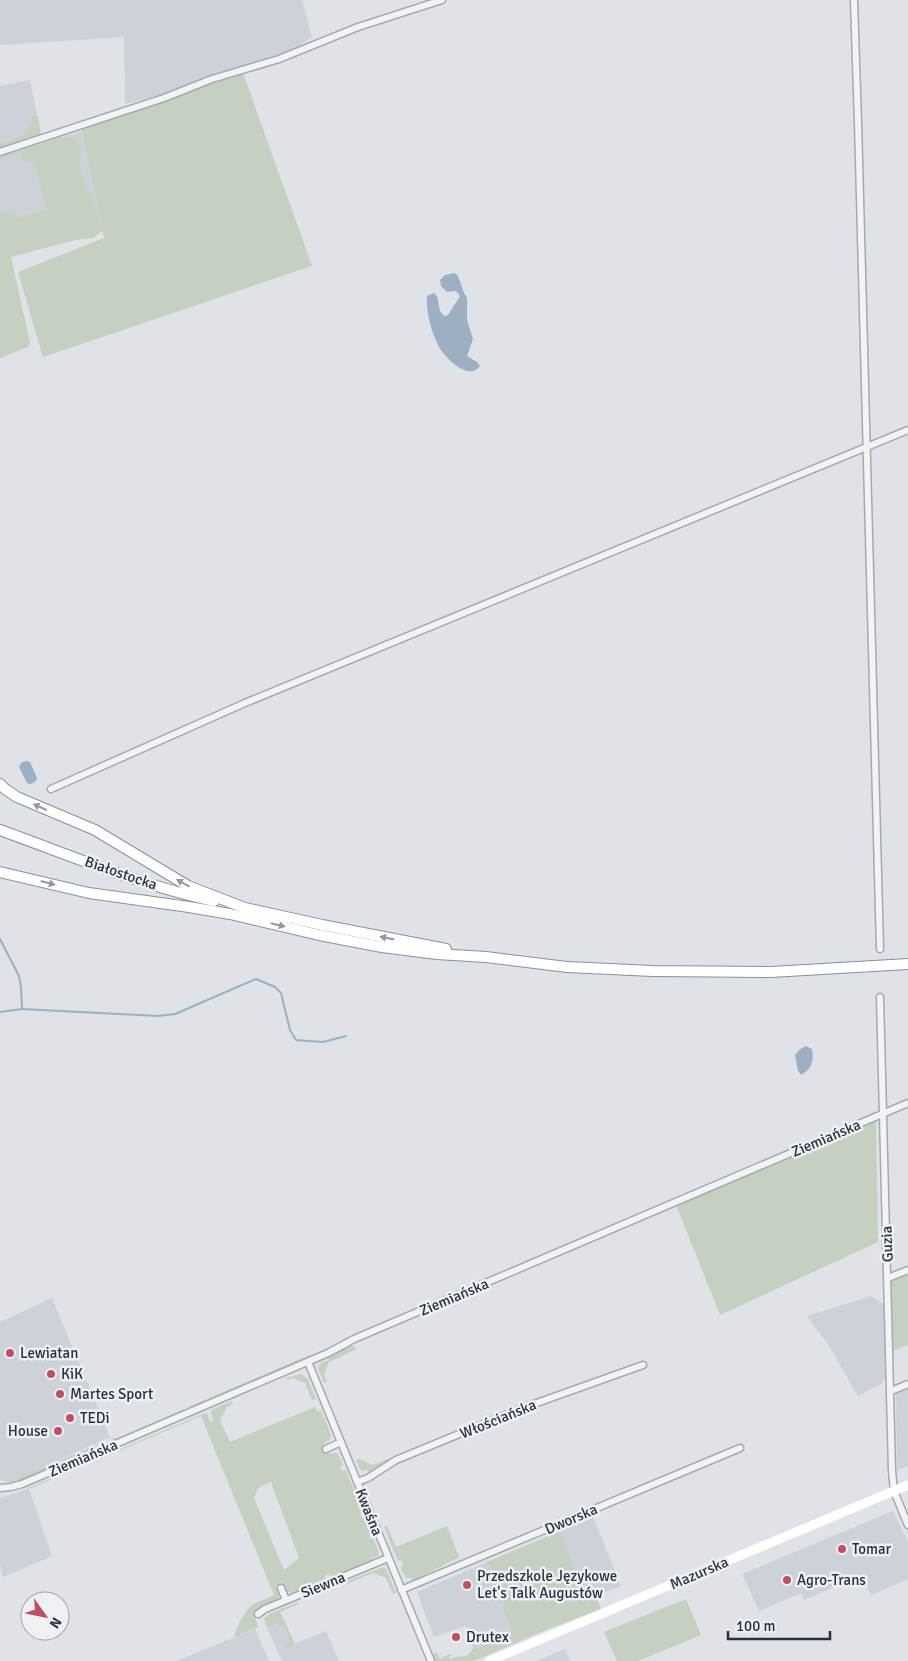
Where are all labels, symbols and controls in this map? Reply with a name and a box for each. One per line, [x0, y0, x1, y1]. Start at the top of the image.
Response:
one-way arrow [33, 803, 47, 811]
street label: Białostocka [83, 852, 159, 894]
one-way arrow [177, 878, 190, 887]
one-way arrow [40, 879, 55, 887]
one-way arrow [270, 921, 285, 929]
one-way arrow [379, 933, 395, 941]
street label: Ziemiańska [789, 1115, 863, 1161]
street label: Guzia [877, 1226, 897, 1262]
street label: Ziemiańska [417, 1274, 491, 1320]
place label: Lewiatan [20, 1344, 78, 1362]
marker: Lewiatan [4, 1347, 16, 1359]
place label: KiK [61, 1365, 83, 1383]
marker: KiK [45, 1368, 57, 1380]
place label: Martes Sport [70, 1385, 153, 1403]
marker: Martes Sport [54, 1388, 66, 1400]
street label: Włościańska [457, 1396, 539, 1442]
place label: TEDi [80, 1409, 110, 1427]
marker: TEDi [64, 1412, 76, 1424]
place label: House [8, 1422, 48, 1440]
marker: House [52, 1425, 64, 1437]
street label: Ziemiańska [46, 1435, 120, 1481]
street label: Kwaśna [351, 1486, 387, 1538]
street label: Dworska [542, 1500, 600, 1538]
place label: Tomar [852, 1540, 891, 1558]
marker: Tomar [836, 1543, 848, 1555]
street label: Mazurska [667, 1553, 731, 1593]
place label: Przedszkole Językowe Let's Talk Augustów [477, 1567, 617, 1602]
street label: Siewna [298, 1568, 348, 1602]
place label: Agro-Trans [797, 1571, 866, 1589]
marker: Agro-Trans [781, 1574, 793, 1586]
marker: Przedszkole Językowe Let's Talk Augustów [461, 1579, 473, 1591]
north arrow [20, 1591, 70, 1641]
scale bar [728, 1608, 830, 1640]
text: N [46, 1614, 65, 1632]
text: 100 m [736, 1617, 776, 1635]
place label: Drutex [466, 1628, 509, 1646]
marker: Drutex [450, 1631, 462, 1643]

